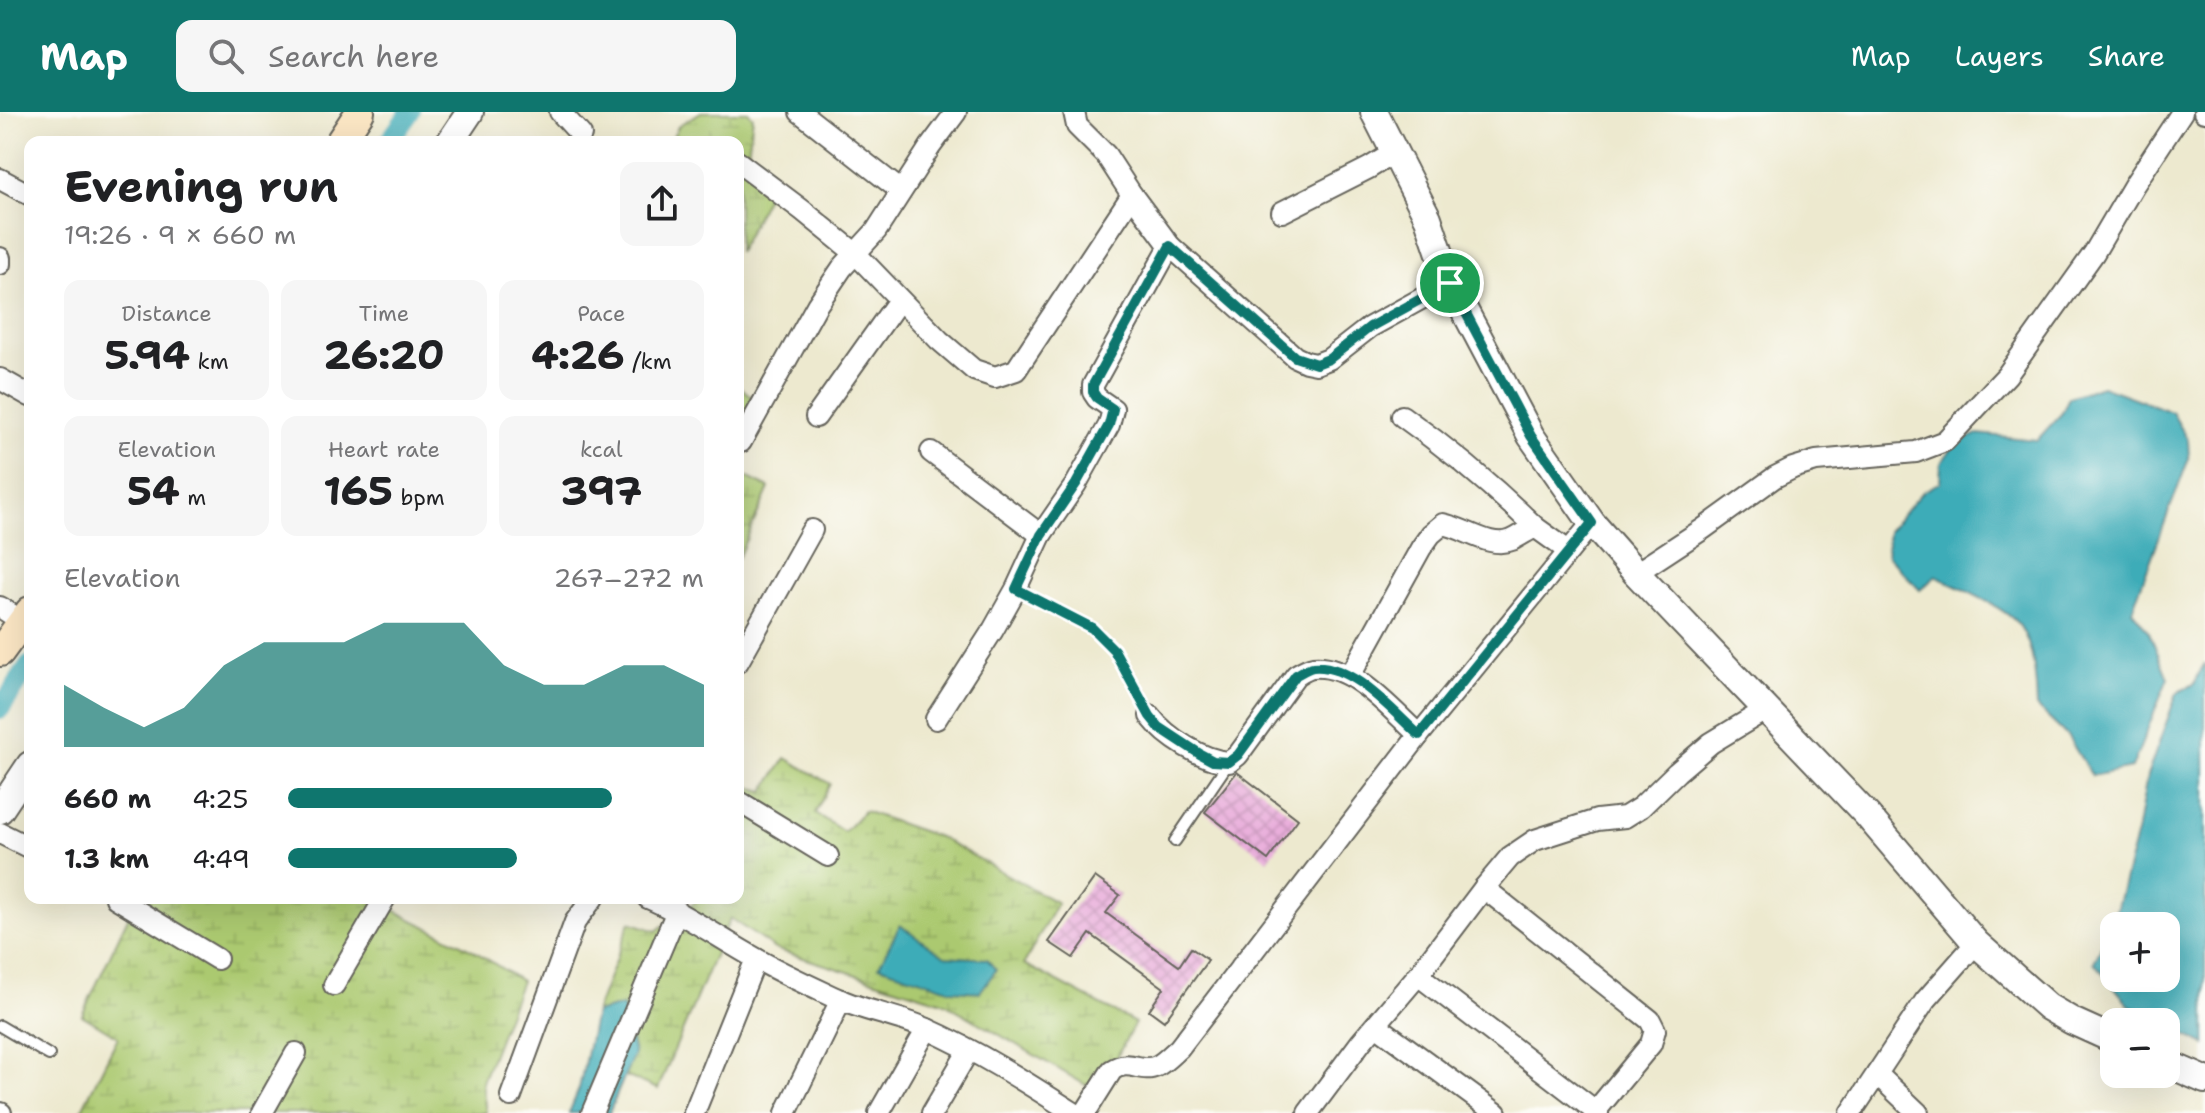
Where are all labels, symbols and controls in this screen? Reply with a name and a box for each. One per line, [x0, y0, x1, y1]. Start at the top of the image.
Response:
search box [176, 20, 736, 92]
text: Map [40, 31, 128, 82]
icon: search [204, 34, 248, 78]
text: Search here [268, 36, 439, 77]
text: Map [1851, 37, 1911, 75]
text: Layers [1955, 37, 2044, 75]
text: Share [2088, 37, 2165, 75]
text: Evening run [64, 157, 338, 216]
button: share [620, 162, 704, 246]
text: 19:26 · 9 × 660 m [64, 217, 296, 252]
pin [1416, 249, 1484, 317]
icon: arrive [1428, 261, 1472, 305]
text: Distance [122, 299, 212, 328]
text: Time [359, 299, 409, 328]
text: Pace [577, 299, 626, 328]
text: 5.94 [105, 328, 190, 382]
text: 26:20 [323, 328, 445, 382]
text: 4:26 [531, 328, 625, 382]
text: km [190, 347, 229, 376]
text: /km [625, 347, 672, 376]
text: Elevation [117, 435, 216, 464]
text: Heart rate [328, 435, 440, 464]
text: kcal [580, 435, 623, 464]
text: 54 [127, 464, 180, 518]
text: 165 [323, 464, 393, 518]
text: 397 [560, 464, 642, 518]
text: m [180, 483, 206, 512]
text: bpm [393, 483, 445, 512]
text: Elevation [64, 560, 180, 595]
text: 267–272 m [553, 560, 704, 595]
text: 660 m [64, 781, 151, 816]
text: 4:25 [192, 781, 249, 816]
text: 1.3 km [64, 841, 149, 876]
text: 4:49 [192, 841, 250, 876]
map controls [2100, 912, 2180, 1088]
button: + [2100, 912, 2180, 992]
button: − [2100, 1008, 2180, 1088]

